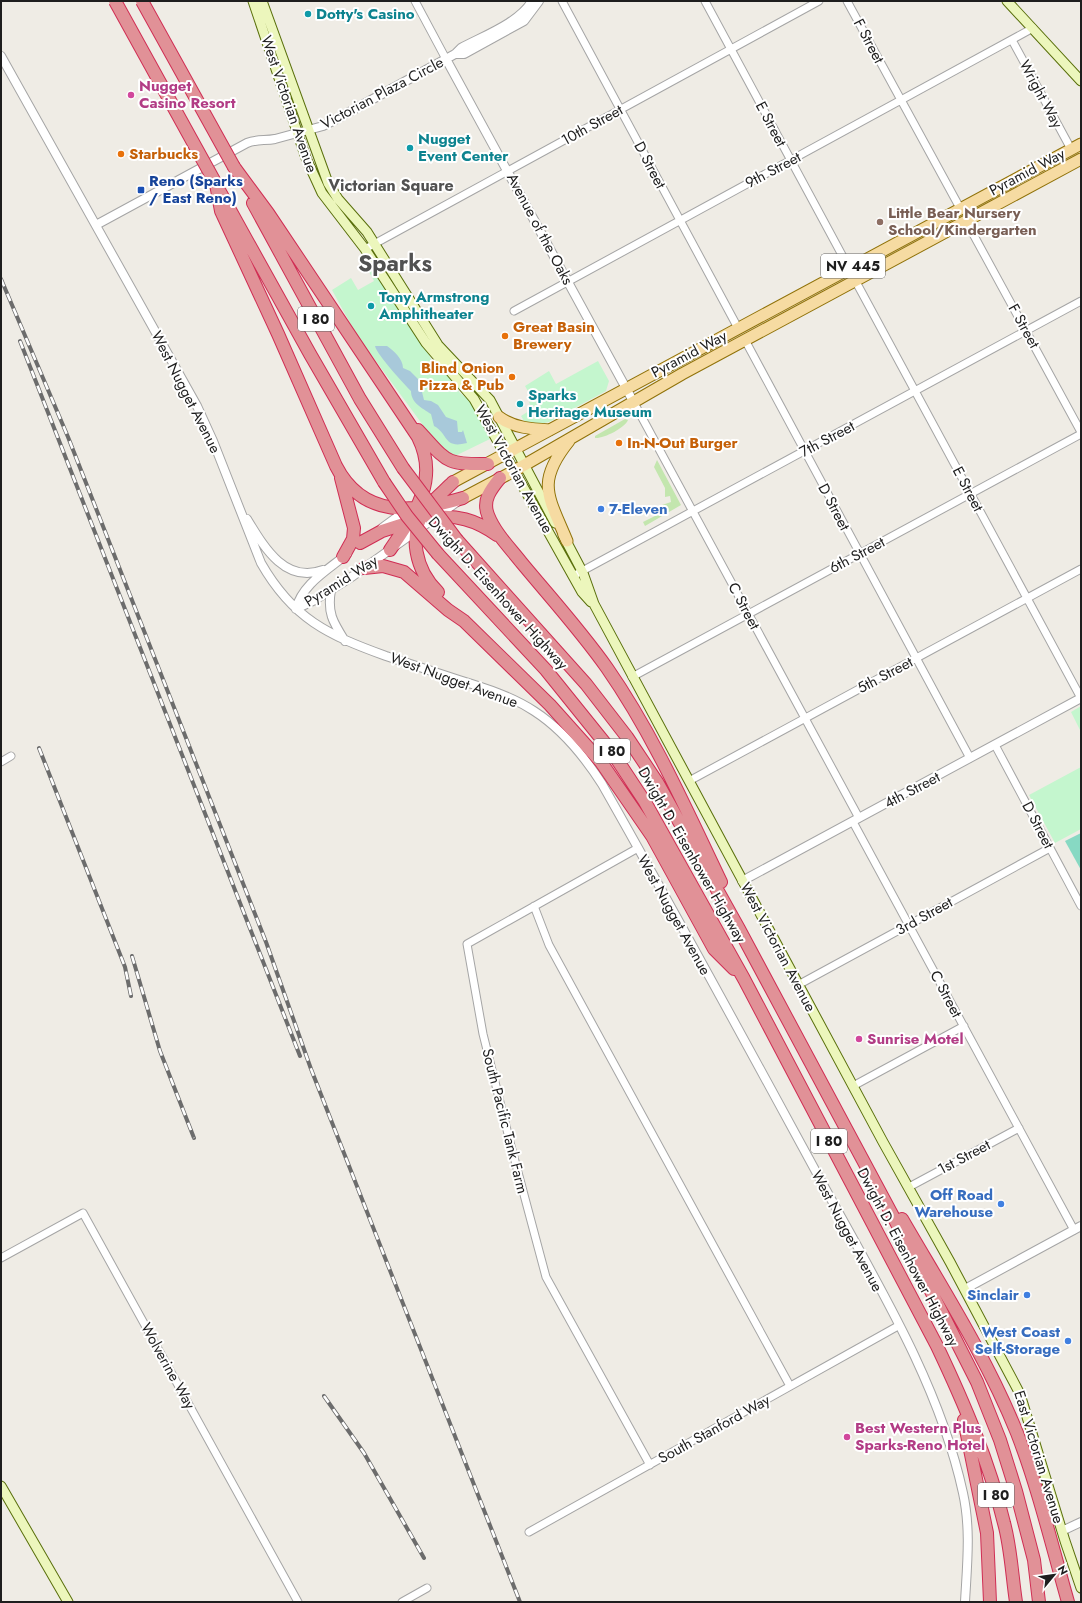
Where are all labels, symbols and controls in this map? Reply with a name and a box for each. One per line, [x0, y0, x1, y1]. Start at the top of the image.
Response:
place label: Dotty's Casino [316, 3, 415, 25]
marker: Dotty's Casino [303, 9, 313, 19]
street label: F Street [848, 15, 890, 68]
street label: West Victorian Avenue [255, 33, 323, 176]
street label: Victorian Plaza Circle [317, 51, 448, 135]
street label: Wright Way [1014, 56, 1068, 132]
place label: Nugget Casino Resort [139, 75, 236, 114]
marker: Nugget Casino Resort [126, 90, 136, 100]
street label: E Street [750, 97, 792, 151]
street label: 10th Street [557, 99, 627, 151]
place label: Nugget Event Center [418, 128, 509, 167]
street label: D Street [628, 138, 672, 193]
place label: Starbucks [129, 143, 198, 165]
marker: Nugget Event Center [405, 143, 415, 153]
street label: Pyramid Way [985, 143, 1069, 201]
street label: 9th Street [741, 146, 805, 194]
marker: Starbucks [116, 149, 126, 159]
street label: Avenue of the Oaks [501, 169, 579, 289]
place label: Reno (Sparks / East Reno) [149, 170, 243, 209]
district label: Victorian Square [327, 174, 454, 197]
marker: Reno (Sparks / East Reno) [136, 185, 146, 195]
place label: Little Bear Nursery School/Kindergarten [888, 202, 1037, 241]
marker: Little Bear Nursery School/Kindergarten [875, 217, 885, 227]
district label: Sparks [358, 246, 432, 280]
road number: NV 445 [821, 254, 885, 278]
place label: Tony Armstrong Amphitheater [378, 286, 489, 325]
street label: F Street [1003, 300, 1045, 353]
marker: Tony Armstrong Amphitheater [366, 301, 376, 311]
road number: I 80 [298, 307, 334, 331]
place label: Great Basin Brewery [513, 316, 595, 355]
street label: Pyramid Way [647, 325, 731, 383]
street label: West Nugget Avenue [146, 327, 226, 457]
marker: Great Basin Brewery [500, 331, 510, 341]
place label: Blind Onion Pizza & Pub [419, 357, 504, 396]
marker: Blind Onion Pizza & Pub [507, 372, 517, 382]
place label: Sparks Heritage Museum [528, 384, 652, 423]
marker: Sparks Heritage Museum [515, 399, 525, 409]
street label: West Victorian Avenue [470, 401, 559, 537]
street label: 7th Street [796, 415, 859, 463]
place label: In-N-Out Burger [627, 432, 738, 454]
marker: In-N-Out Burger [614, 438, 624, 448]
street label: E Street [947, 462, 989, 516]
street label: D Street [812, 480, 856, 535]
place label: 7-Eleven [609, 498, 668, 520]
marker: 7-Eleven [596, 504, 606, 514]
street label: Dwight D. Eisenhower Highway [423, 511, 573, 675]
street label: 6th Street [825, 531, 889, 579]
street label: Pyramid Way [300, 549, 382, 612]
street label: C Street [722, 579, 766, 634]
street label: West Nugget Avenue [387, 647, 521, 713]
street label: 5th Street [853, 651, 917, 699]
road number: I 80 [594, 739, 630, 763]
street label: Dwight D. Eisenhower Highway [633, 763, 752, 947]
street label: 4th Street [880, 766, 944, 814]
street label: D Street [1016, 798, 1060, 853]
street label: West Nugget Avenue [632, 851, 716, 979]
street label: West Victorian Avenue [735, 878, 822, 1016]
street label: 3rd Street [891, 891, 957, 941]
street label: C Street [924, 967, 968, 1022]
place label: Sunrise Motel [867, 1028, 964, 1050]
marker: Sunrise Motel [854, 1034, 864, 1044]
street label: South Pacific Tank Farm [476, 1046, 534, 1196]
road number: I 80 [811, 1129, 847, 1153]
street label: 1st Street [934, 1134, 995, 1180]
street label: Dwight D. Eisenhower Highway [851, 1164, 965, 1351]
street label: West Nugget Avenue [806, 1166, 888, 1296]
place label: Off Road Warehouse [914, 1184, 993, 1223]
marker: Off Road Warehouse [996, 1199, 1006, 1209]
place label: Sinclair [967, 1284, 1020, 1306]
marker: Sinclair [1022, 1290, 1032, 1300]
street label: Wolverine Way [135, 1319, 201, 1413]
place label: West Coast Self-Storage [974, 1321, 1060, 1360]
marker: West Coast Self-Storage [1063, 1336, 1073, 1346]
street label: East Victorian Avenue [1008, 1388, 1070, 1526]
street label: South Stanford Way [654, 1389, 774, 1469]
place label: Best Western Plus Sparks-Reno Hotel [855, 1417, 985, 1456]
marker: Best Western Plus Sparks-Reno Hotel [842, 1432, 852, 1442]
road number: I 80 [978, 1483, 1014, 1507]
north arrow [1034, 1555, 1074, 1595]
text: N [1054, 1562, 1072, 1578]

